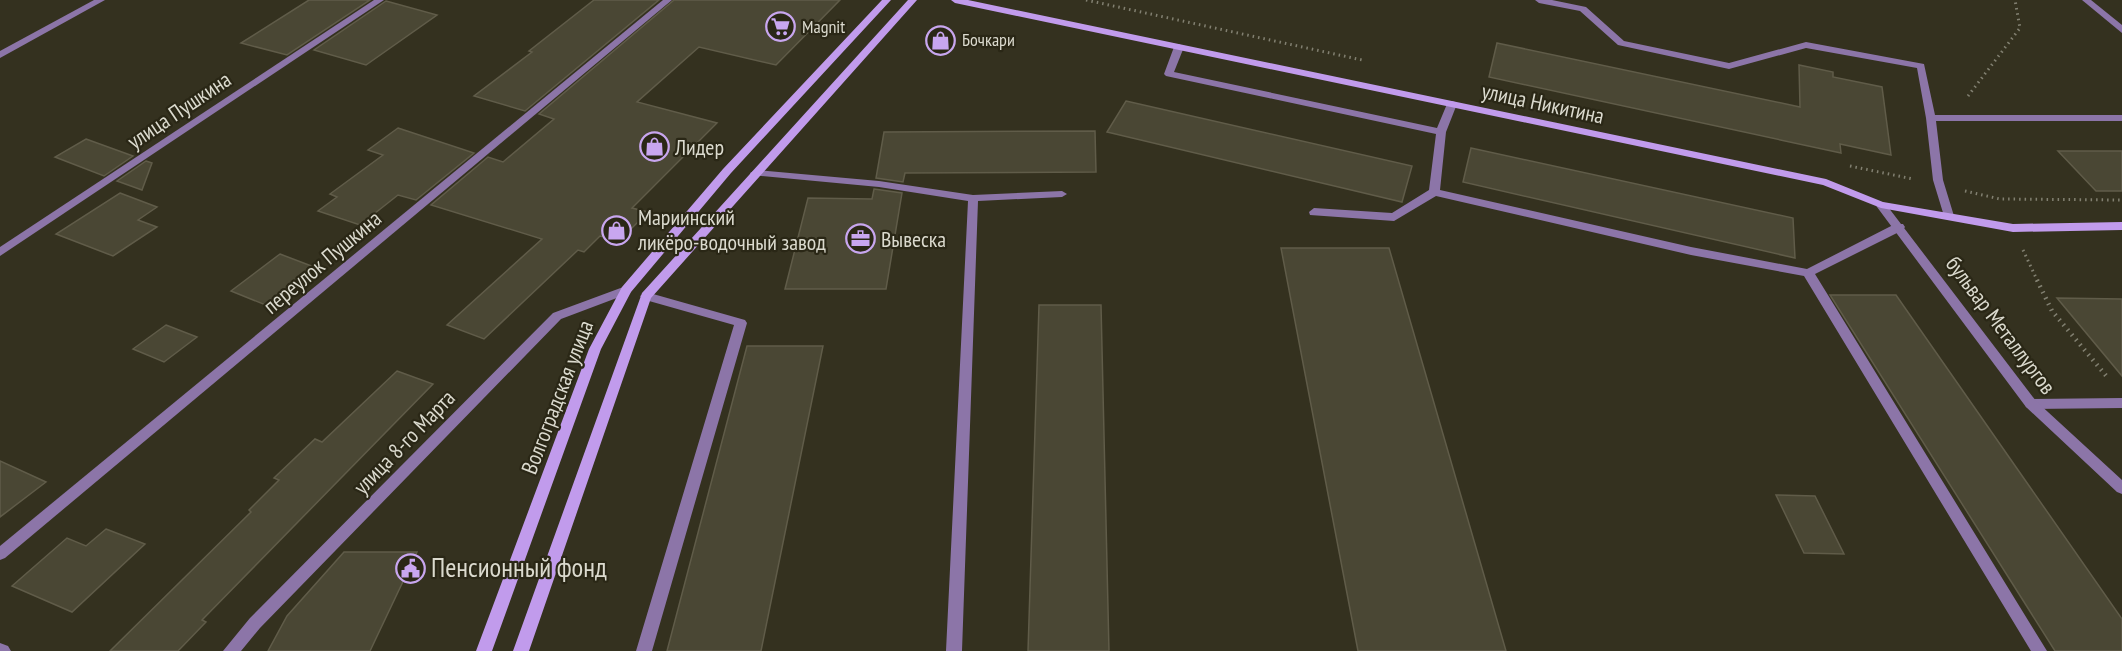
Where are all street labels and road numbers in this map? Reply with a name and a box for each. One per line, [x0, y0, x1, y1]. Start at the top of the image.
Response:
street label: улица Пушкина [122, 65, 236, 155]
street label: улица Никитина [1479, 76, 1607, 130]
street label: переулок Пушкина [257, 204, 387, 320]
street label: бульвар Металлургов [1940, 250, 2062, 400]
street label: Волгоградская улица [515, 316, 599, 478]
street label: улица 8-го Марта [347, 384, 461, 500]

